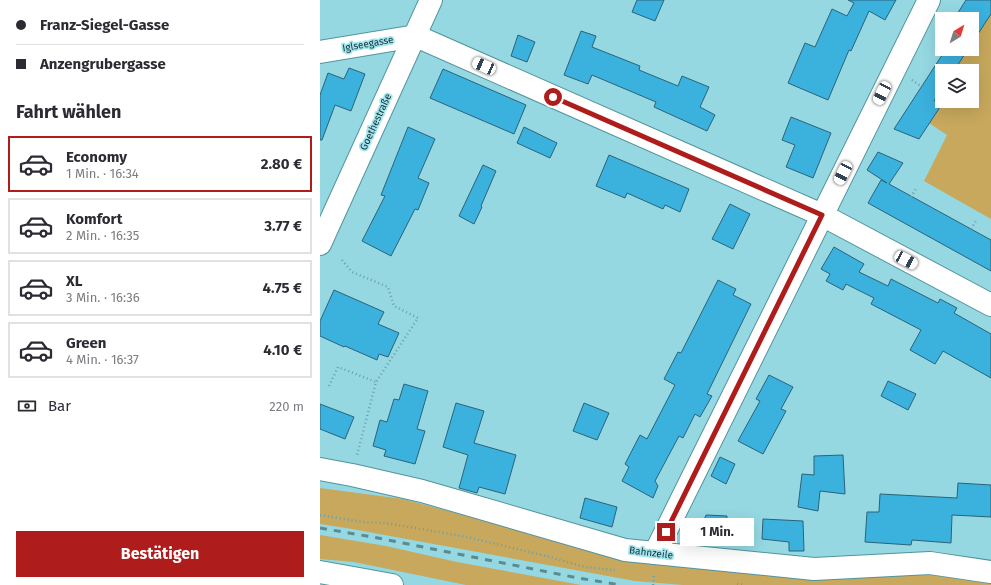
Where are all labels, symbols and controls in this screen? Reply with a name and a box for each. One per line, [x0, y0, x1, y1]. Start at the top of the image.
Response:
north arrow [935, 12, 979, 56]
map controls [935, 12, 979, 108]
text: Franz-Siegel-Gasse [40, 16, 169, 34]
street label: Iglseegasse [341, 34, 395, 54]
text: Anzengrubergasse [40, 55, 166, 73]
car [471, 56, 497, 76]
button: layers [935, 64, 979, 108]
car [871, 80, 893, 106]
route start [544, 88, 562, 106]
street label: Goethestraße [358, 92, 394, 152]
text: Fahrt wählen [16, 101, 121, 123]
icon: car [18, 146, 54, 182]
text: Economy [66, 148, 127, 166]
text: 2.80 € [261, 155, 302, 173]
car [832, 160, 854, 186]
text: 1 Min. · 16:34 [66, 166, 139, 181]
icon: car [18, 208, 54, 244]
text: Komfort [66, 210, 122, 228]
text: 3.77 € [264, 217, 302, 235]
text: 2 Min. · 16:35 [66, 228, 139, 243]
car [893, 249, 919, 271]
icon: car [18, 270, 54, 306]
text: XL [66, 272, 82, 290]
text: 4.75 € [263, 279, 302, 297]
text: 3 Min. · 16:36 [66, 290, 140, 305]
icon: car [18, 332, 54, 368]
text: Green [66, 334, 106, 352]
text: 4.10 € [263, 341, 302, 359]
text: 4 Min. · 16:37 [66, 352, 139, 367]
icon: cash [16, 395, 38, 417]
text: Bar [48, 397, 71, 415]
text: 220 m [269, 399, 304, 414]
callout: 1 Min. [680, 518, 754, 546]
route end [657, 523, 675, 541]
text: 1 Min. [700, 524, 734, 539]
button: Bestätigen [16, 531, 304, 577]
street label: Bahnzeile [628, 544, 674, 562]

